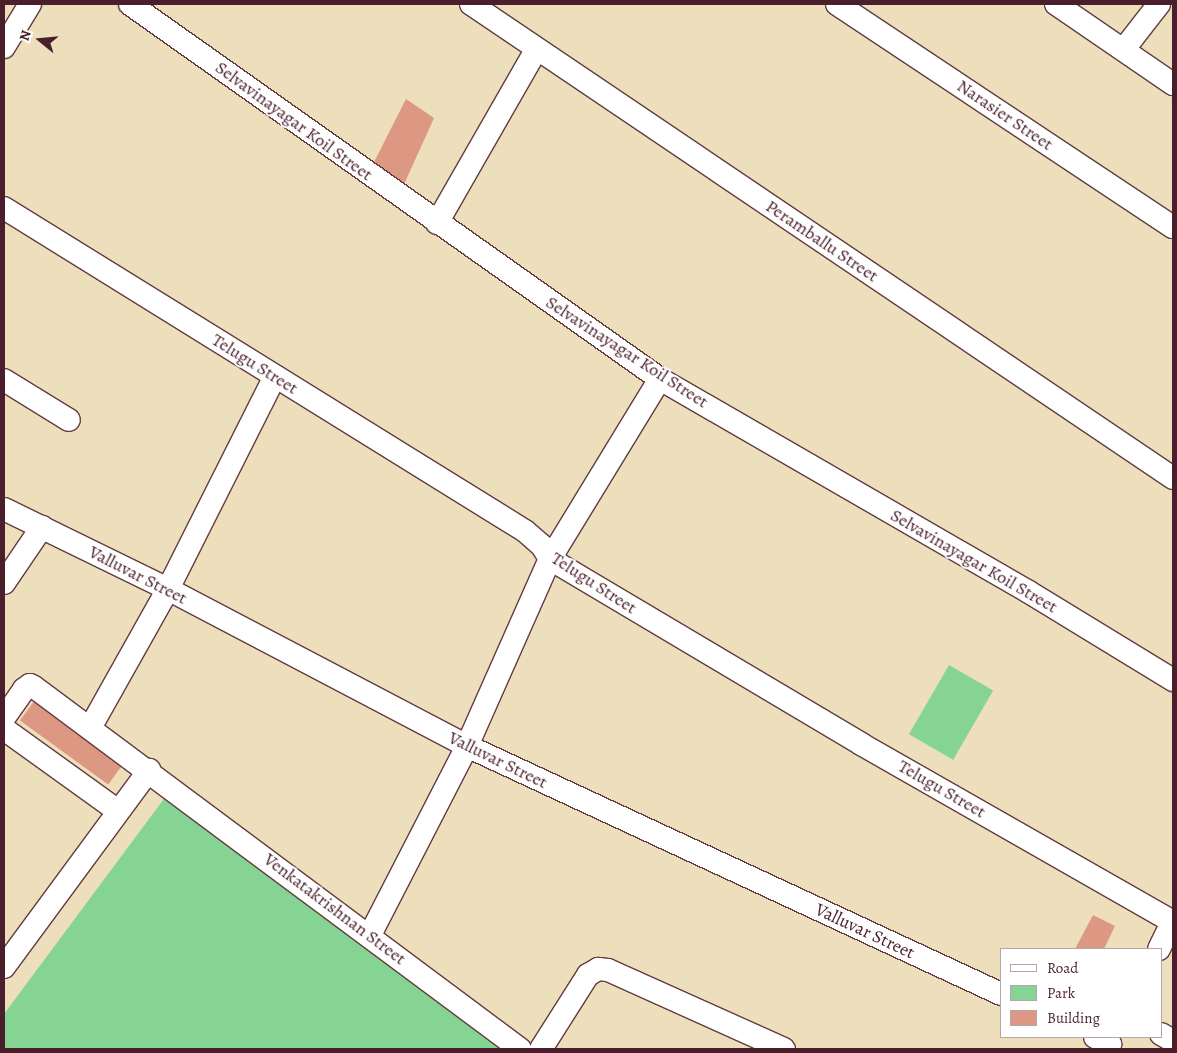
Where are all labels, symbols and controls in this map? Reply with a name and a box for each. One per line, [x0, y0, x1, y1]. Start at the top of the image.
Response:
north arrow [15, 15, 65, 65]
text: N [15, 28, 36, 43]
street label: Selvavinayagar Koil Street [211, 57, 377, 185]
street label: Narasier Street [953, 75, 1057, 155]
street label: Peramballu Street [762, 195, 882, 287]
street label: Selvavinayagar Koil Street [542, 291, 712, 413]
street label: Telugu Street [208, 329, 302, 399]
street label: Selvavinayagar Koil Street [887, 504, 1061, 618]
street label: Valluvar Street [85, 541, 191, 609]
street label: Telugu Street [547, 547, 641, 619]
street label: Valluvar Street [445, 727, 551, 793]
street label: Telugu Street [894, 755, 990, 823]
street label: Venkatakrishnan Street [260, 848, 410, 970]
street label: Valluvar Street [812, 899, 918, 963]
legend [1000, 948, 1162, 1038]
text: Road [1047, 958, 1078, 978]
text: Park [1047, 983, 1075, 1003]
text: Building [1047, 1008, 1100, 1028]

